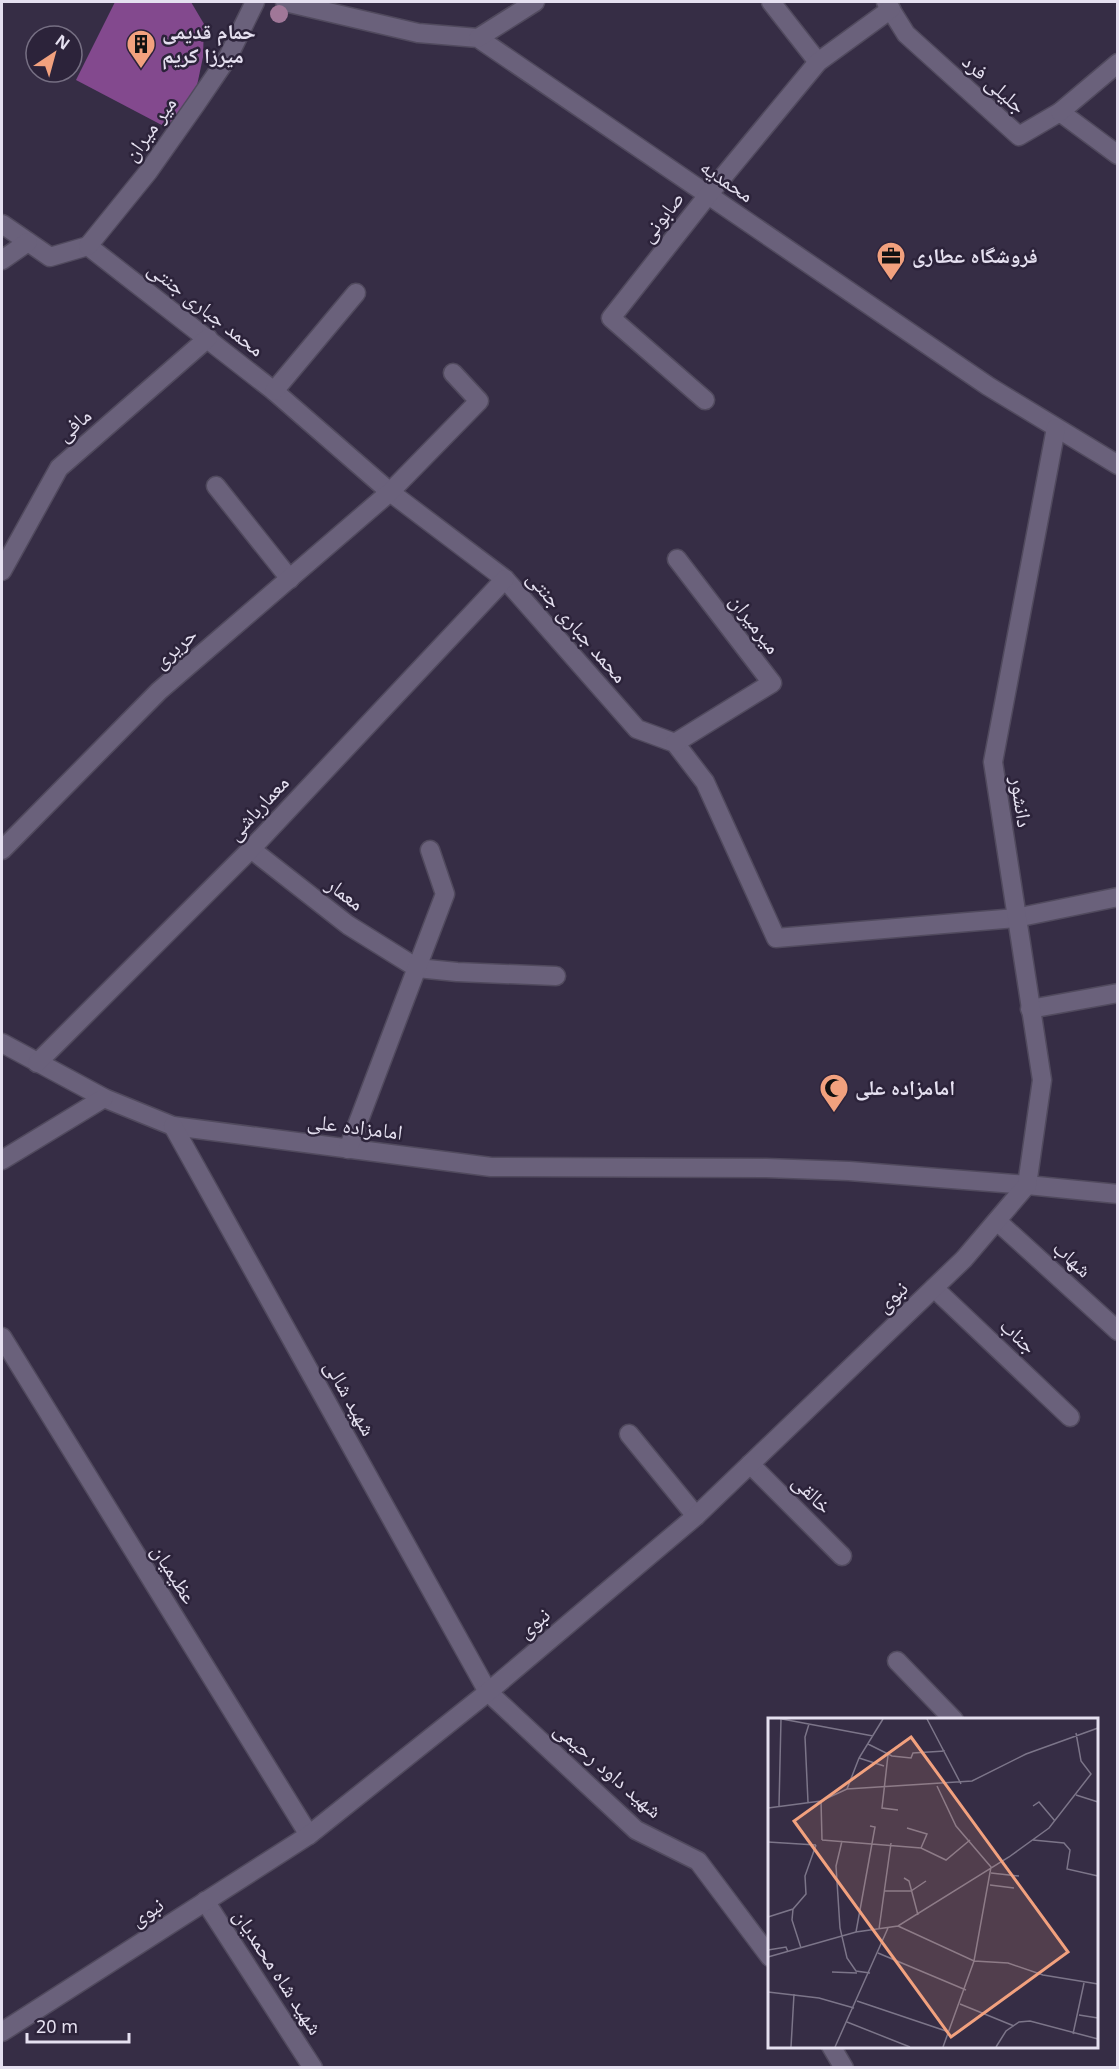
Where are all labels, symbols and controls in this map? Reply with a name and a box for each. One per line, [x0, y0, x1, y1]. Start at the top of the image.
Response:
place label: حمام قدیمی میرزا کریم [162, 17, 256, 70]
north arrow [24, 24, 84, 84]
building icon: حمام قدیمی میرزا کریم [125, 28, 157, 70]
text: N [51, 29, 75, 55]
street label: جلیلی فرد [957, 47, 1033, 119]
street label: میر میران [116, 90, 182, 167]
street label: محمدیه [695, 152, 760, 208]
street label: صابونی [632, 185, 690, 248]
office icon: فروشگاه عطاری [875, 240, 907, 282]
place label: فروشگاه عطاری [912, 241, 1038, 269]
street label: محمد جباری جنتی [143, 254, 271, 362]
street label: مافی [50, 401, 97, 447]
street label: محمد جباری جنتی [521, 564, 634, 689]
street label: میرمیران [724, 588, 788, 659]
street label: حریری [146, 620, 203, 674]
street label: معمارباشی [220, 769, 295, 846]
street label: دانشور [1004, 774, 1039, 829]
street label: معمار [320, 869, 370, 917]
mosque icon: امامزاده علی [818, 1072, 850, 1114]
place label: امامزاده علی [855, 1073, 955, 1101]
street label: امامزاده علی [306, 1106, 404, 1146]
street label: شهاب [1047, 1233, 1098, 1283]
street label: نبوی [869, 1274, 914, 1318]
street label: جناب [994, 1311, 1043, 1359]
street label: شهید شالی [319, 1355, 383, 1441]
street label: خالقی [787, 1467, 839, 1519]
street label: عظیمیان [146, 1538, 204, 1609]
street label: نبوی [511, 1600, 556, 1644]
street label: شهید داود رحیمی [549, 1715, 669, 1824]
inset map [768, 1718, 1098, 2048]
street label: نبوی [124, 1890, 169, 1932]
street label: شهید شاه محمدیان [228, 1903, 330, 2040]
scale bar [27, 2006, 129, 2044]
text: 20 m [36, 2014, 78, 2038]

